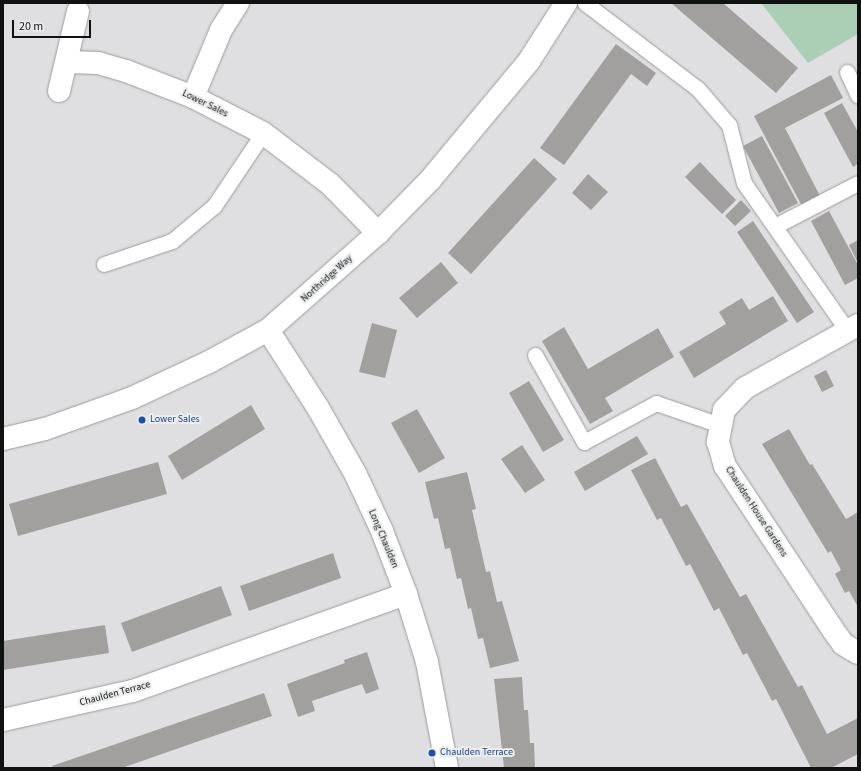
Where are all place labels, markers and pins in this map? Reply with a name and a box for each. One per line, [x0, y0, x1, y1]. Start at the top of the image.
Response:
place label: Lower Sales [150, 414, 200, 426]
marker: Lower Sales [137, 415, 147, 425]
place label: Chaulden Terrace [440, 747, 513, 759]
marker: Chaulden Terrace [427, 748, 437, 758]

